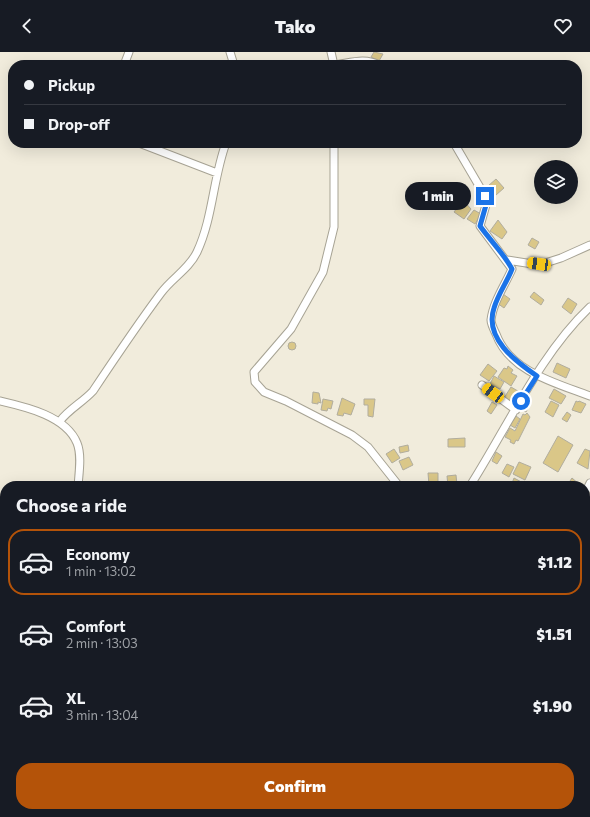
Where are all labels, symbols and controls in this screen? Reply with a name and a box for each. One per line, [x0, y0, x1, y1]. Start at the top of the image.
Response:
icon: back [16, 15, 38, 37]
text: Tako [275, 15, 316, 37]
icon: heart [552, 15, 574, 37]
text: Pickup [48, 76, 95, 94]
text: Drop-off [48, 115, 110, 133]
map controls [534, 160, 578, 204]
button: layers [534, 160, 578, 204]
callout: 1 min [405, 182, 471, 210]
route end [476, 187, 494, 205]
text: 1 min [422, 188, 454, 204]
car [526, 256, 552, 272]
car [480, 381, 506, 405]
route start [512, 392, 530, 410]
text: Choose a ride [16, 494, 127, 516]
icon: car [18, 544, 54, 580]
text: Economy [66, 545, 130, 563]
text: $1.12 [537, 553, 572, 571]
text: 1 min · 13:02 [66, 563, 136, 579]
icon: car [18, 616, 54, 652]
text: Comfort [66, 617, 126, 635]
text: $1.51 [536, 625, 572, 643]
text: 2 min · 13:03 [66, 635, 138, 651]
icon: car [18, 688, 54, 724]
text: XL [66, 689, 85, 707]
text: $1.90 [533, 697, 572, 715]
text: 3 min · 13:04 [66, 707, 138, 723]
button: Confirm [16, 763, 574, 809]

